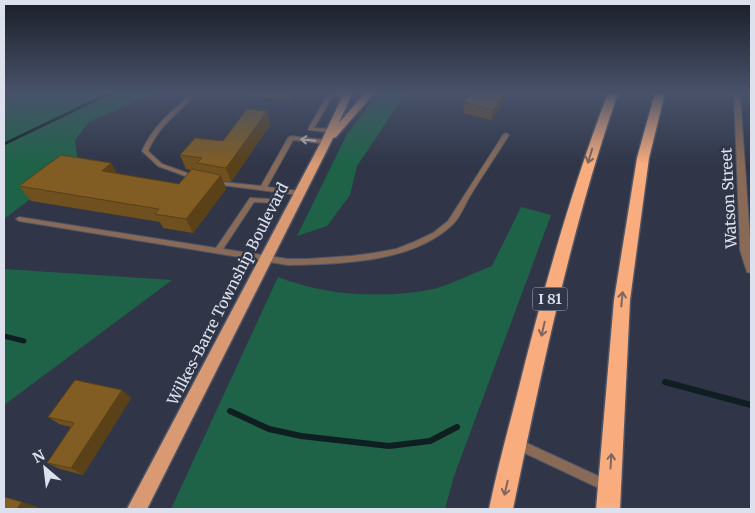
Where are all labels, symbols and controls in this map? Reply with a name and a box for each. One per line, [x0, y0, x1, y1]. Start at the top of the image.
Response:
one-way arrow [300, 135, 316, 145]
one-way arrow [585, 147, 595, 163]
street label: Watson Street [716, 147, 741, 250]
street label: Wilkes-Barre Township Boulevard [163, 179, 292, 409]
road number: I 81 [532, 288, 568, 310]
one-way arrow [617, 291, 627, 307]
one-way arrow [538, 321, 547, 337]
north arrow [20, 443, 70, 493]
text: N [30, 446, 48, 467]
one-way arrow [606, 453, 616, 469]
one-way arrow [501, 479, 510, 495]

